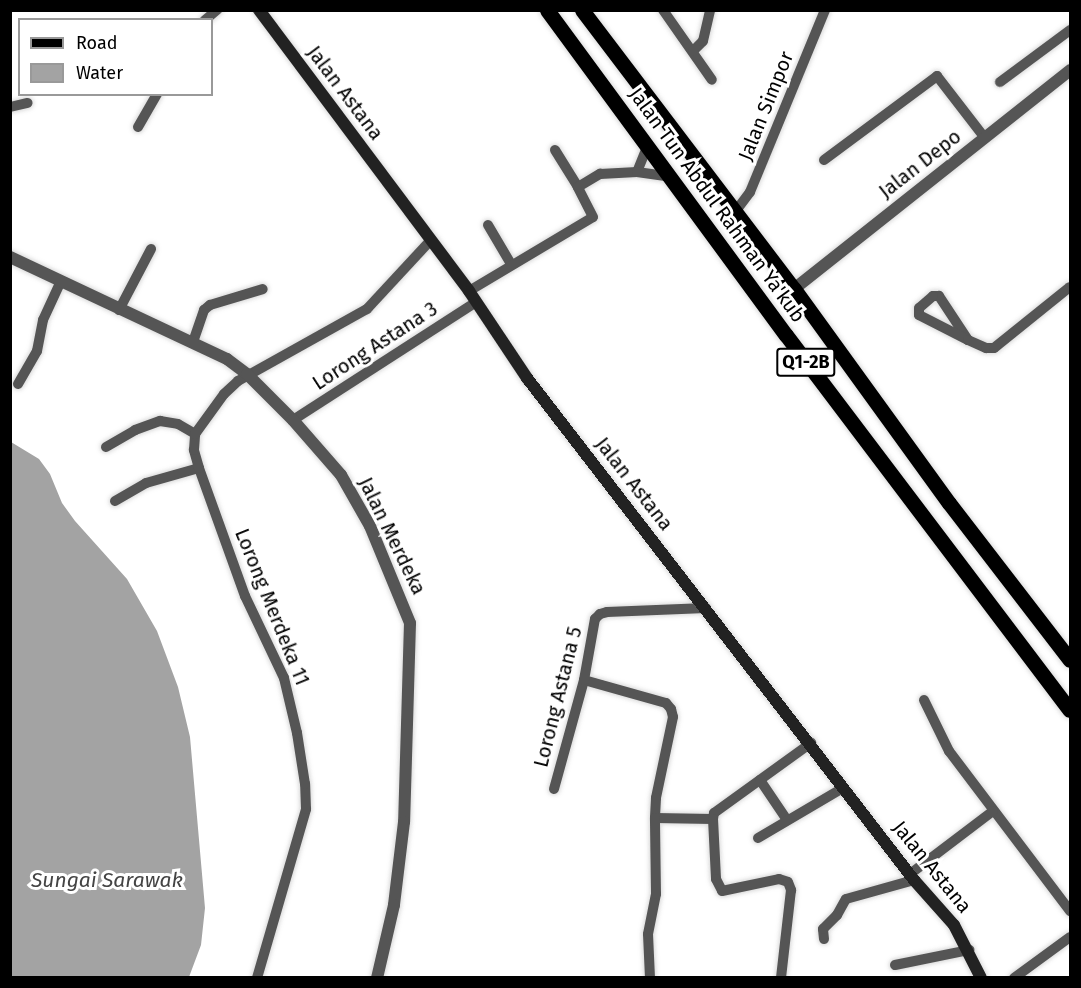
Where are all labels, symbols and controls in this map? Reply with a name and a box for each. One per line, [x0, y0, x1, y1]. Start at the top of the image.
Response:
legend [18, 18, 213, 96]
text: Road [76, 32, 118, 54]
street label: Jalan Astana [302, 41, 388, 145]
street label: Jalan Simpor [733, 48, 799, 164]
text: Water [76, 62, 123, 84]
street label: Jalan Tun Abdul Rahman Ya'kub [624, 83, 810, 327]
street label: Jalan Depo [874, 124, 966, 204]
street label: Lorong Astana 3 [308, 297, 442, 395]
road number: Q1-2B [776, 347, 836, 377]
street label: Jalan Astana [590, 433, 678, 535]
street label: Jalan Merdeka [353, 473, 431, 599]
street label: Lorong Merdeka 11 [230, 525, 314, 689]
street label: Lorong Astana 5 [529, 624, 587, 770]
street label: Jalan Astana [887, 816, 977, 918]
water label: Sungai Sarawak [31, 867, 183, 893]

